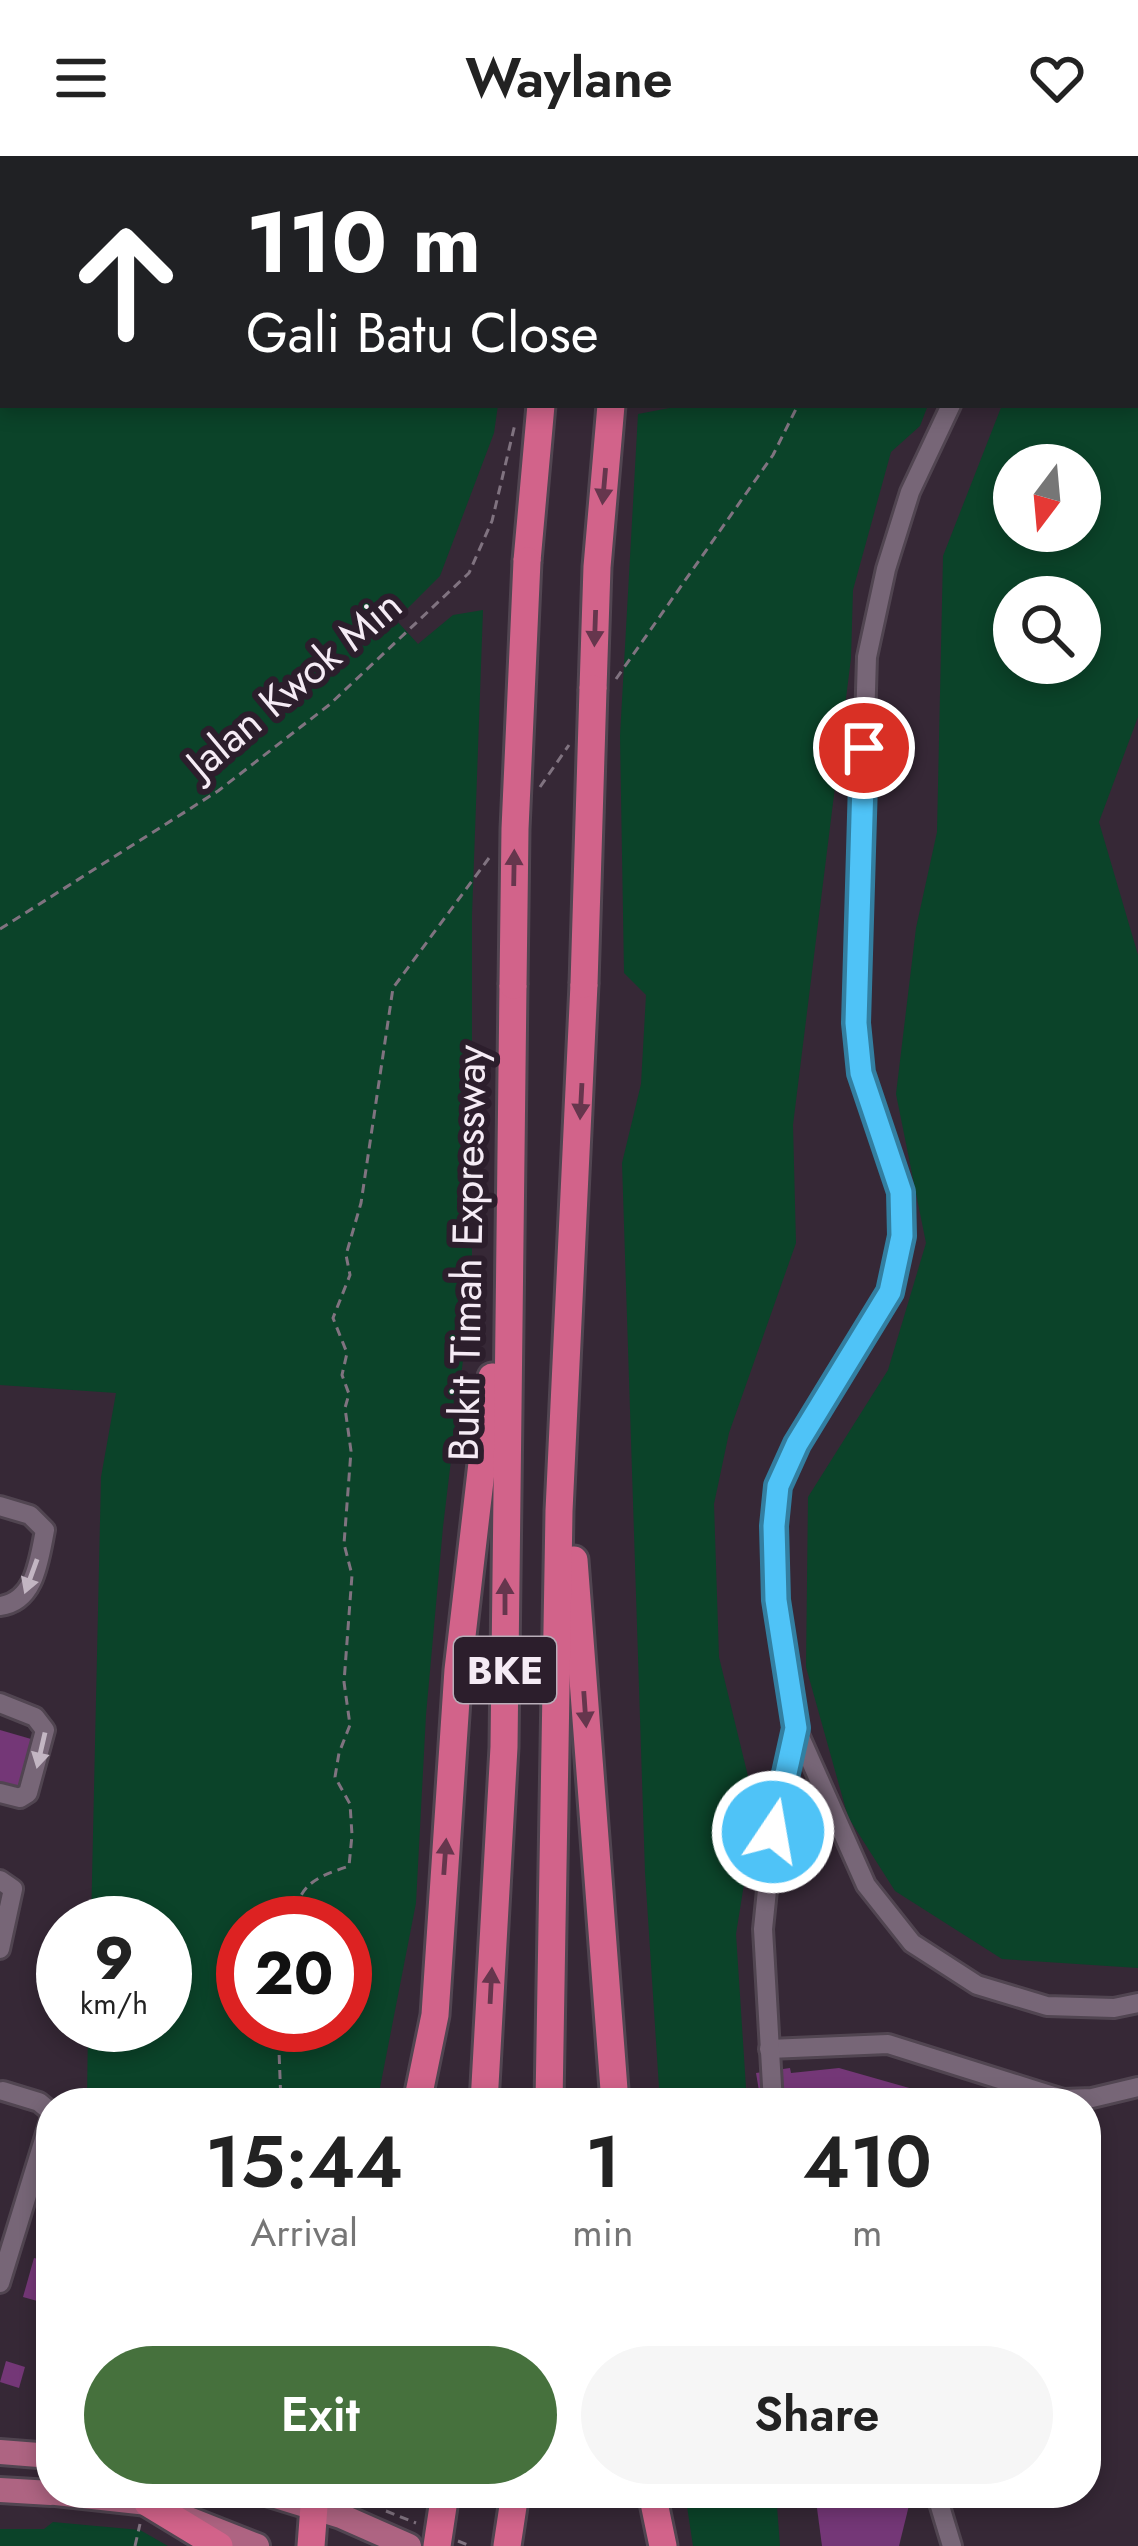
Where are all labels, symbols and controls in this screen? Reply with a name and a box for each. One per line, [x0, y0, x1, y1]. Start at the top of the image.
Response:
text: Waylane [465, 39, 673, 117]
icon: menu [48, 45, 114, 111]
icon: heart [1024, 45, 1090, 111]
text: 110 m [246, 182, 481, 304]
icon: ahead [48, 204, 204, 360]
text: Gali Batu Close [246, 294, 599, 372]
north arrow [993, 444, 1101, 552]
map controls [993, 444, 1101, 684]
one-way arrow [594, 468, 613, 505]
street label: Jalan Kwok Min [169, 575, 415, 796]
button: search [993, 576, 1101, 684]
one-way arrow [586, 610, 605, 648]
pin [813, 697, 915, 799]
icon: arrive [831, 715, 897, 781]
one-way arrow [505, 848, 524, 886]
street label: Bukit Timah Expressway [433, 1044, 501, 1462]
one-way arrow [571, 1083, 590, 1121]
one-way arrow [21, 1559, 39, 1595]
one-way arrow [496, 1577, 515, 1615]
road number: BKE [454, 1637, 556, 1703]
one-way arrow [576, 1690, 595, 1728]
one-way arrow [30, 1732, 49, 1770]
position arrow [710, 1769, 836, 1895]
one-way arrow [436, 1838, 455, 1875]
speed limit sign: 20 [216, 1896, 372, 2052]
text: 9 [94, 1915, 134, 2002]
one-way arrow [482, 1966, 501, 2004]
text: km/h [80, 1982, 148, 2025]
text: 15:44 [205, 2110, 403, 2214]
text: 1 [585, 2110, 621, 2214]
text: 410 [803, 2110, 932, 2214]
text: Arrival [250, 2204, 358, 2261]
text: min [572, 2204, 633, 2261]
text: m [852, 2204, 882, 2261]
button: Exit [84, 2346, 557, 2484]
button: Share [581, 2346, 1053, 2484]

